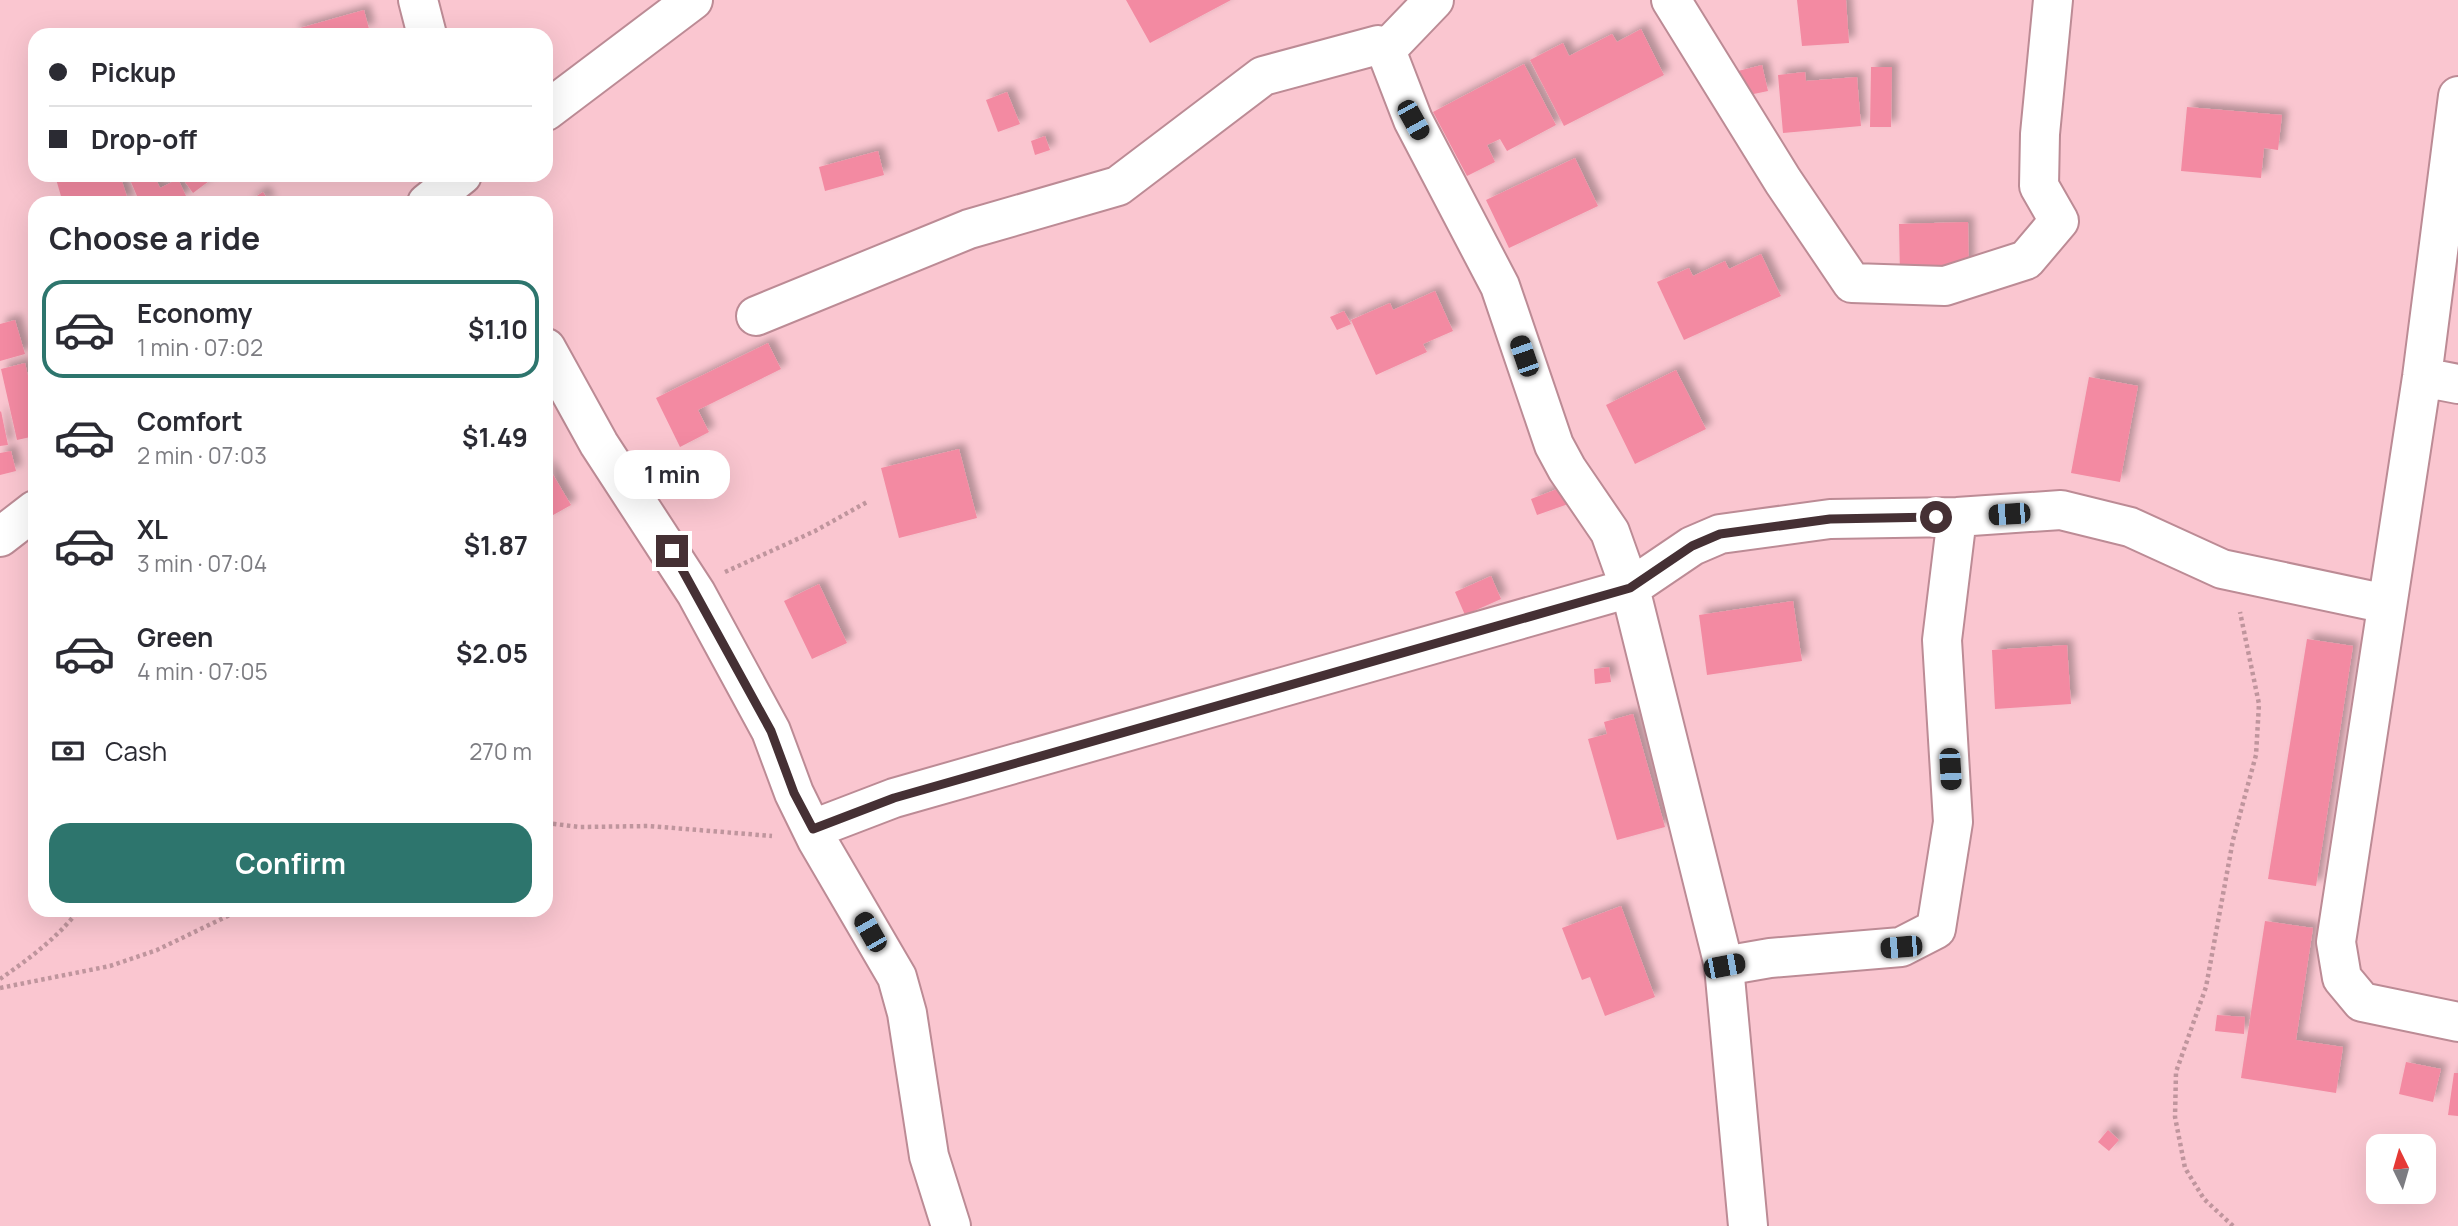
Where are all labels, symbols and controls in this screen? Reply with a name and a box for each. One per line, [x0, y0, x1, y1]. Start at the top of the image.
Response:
text: Pickup [91, 54, 176, 90]
car [1394, 97, 1433, 143]
text: Drop-off [91, 121, 197, 157]
text: Choose a ride [49, 216, 260, 260]
text: Economy [137, 295, 252, 331]
icon: car [53, 298, 116, 361]
text: $1.10 [468, 311, 528, 347]
text: 1 min · 07:02 [137, 331, 263, 363]
car [1508, 333, 1541, 379]
text: Comfort [137, 403, 243, 439]
icon: car [53, 406, 116, 469]
text: $1.49 [462, 419, 528, 455]
text: 2 min · 07:03 [137, 439, 267, 471]
callout: 1 min [614, 449, 730, 498]
text: 1 min [644, 458, 700, 490]
route start [1920, 501, 1952, 533]
car [1988, 502, 2031, 526]
text: XL [137, 511, 168, 547]
icon: car [53, 514, 116, 577]
text: $1.87 [464, 527, 528, 563]
route end [656, 535, 688, 567]
text: 3 min · 07:04 [137, 547, 267, 579]
text: Green [137, 619, 213, 655]
icon: car [53, 622, 116, 685]
text: $2.05 [456, 635, 528, 671]
text: 4 min · 07:05 [137, 655, 268, 687]
icon: cash [49, 732, 87, 770]
text: Cash [105, 733, 167, 769]
text: 270 m [469, 735, 532, 767]
car [1939, 747, 1962, 791]
button: Confirm [49, 823, 532, 903]
car [851, 909, 890, 955]
car [1880, 935, 1923, 959]
car [1702, 952, 1747, 980]
north arrow [2366, 1134, 2436, 1204]
map controls [2366, 1134, 2436, 1204]

